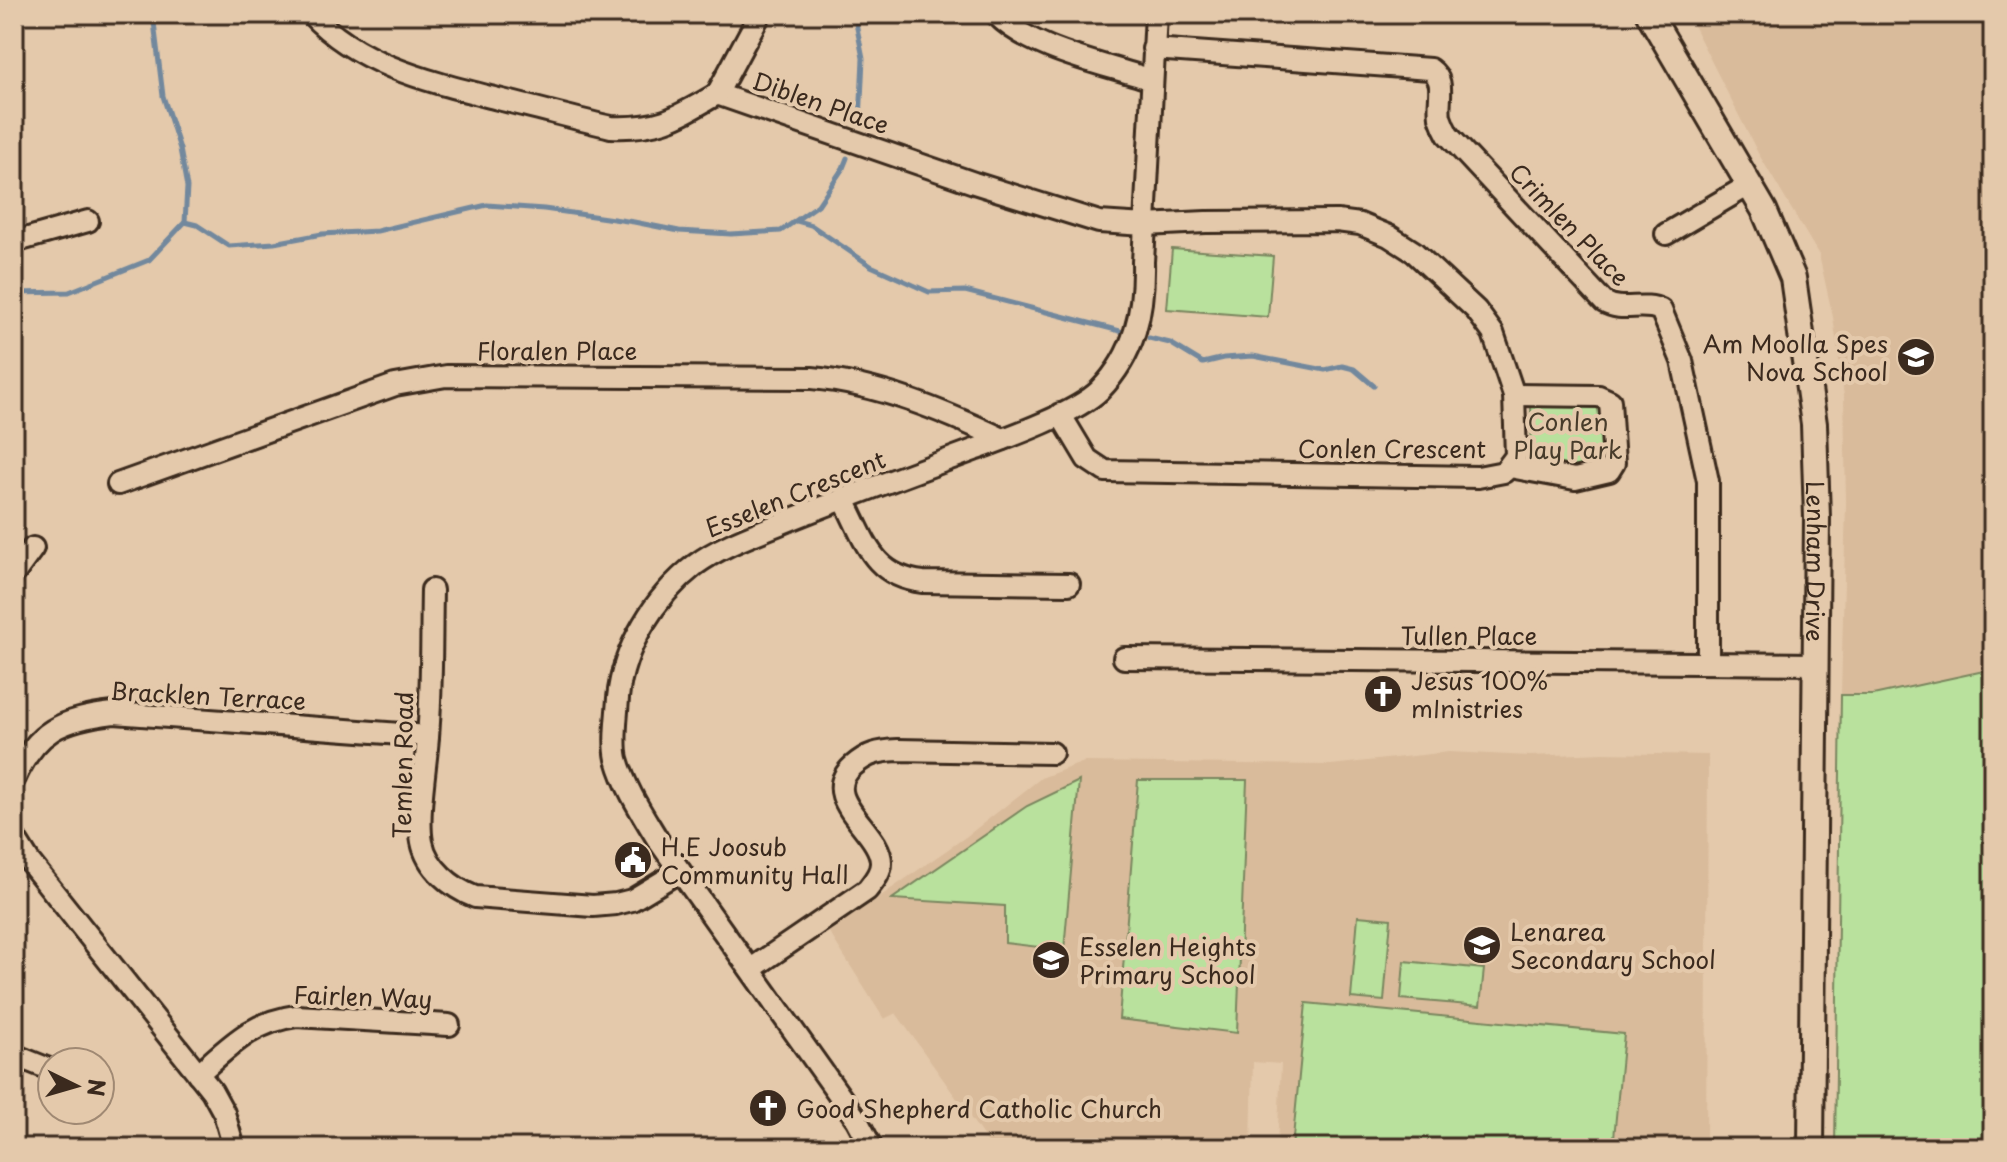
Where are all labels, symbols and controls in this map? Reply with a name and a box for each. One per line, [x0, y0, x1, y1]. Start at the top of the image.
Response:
street label: Diblen Place [748, 62, 894, 142]
street label: Crimlen Place [1502, 154, 1638, 294]
place label: Am Moolla Spes Nova School [1703, 325, 1888, 389]
street label: Floralen Place [477, 332, 637, 368]
school or university icon: Am Moolla Spes Nova School [1895, 336, 1937, 378]
park label: Conlen Play Park [1513, 403, 1623, 467]
street label: Conlen Crescent [1298, 430, 1486, 466]
street label: Esselen Crescent [700, 440, 891, 546]
street label: Lenham Drive [1798, 480, 1835, 642]
street label: Tullen Place [1401, 617, 1537, 653]
place label: Jesus 100% mInistries [1411, 662, 1548, 726]
street label: Bracklen Terrace [109, 672, 307, 718]
church icon: Jesus 100% mInistries [1362, 673, 1404, 715]
street label: Temlen Road [383, 691, 421, 839]
place label: H.E Joosub Community Hall [661, 828, 849, 892]
public building icon: H.E Joosub Community Hall [612, 839, 654, 881]
place label: Lenarea Secondary School [1510, 913, 1716, 977]
school or university icon: Lenarea Secondary School [1461, 924, 1503, 966]
place label: Esselen Heights Primary School [1079, 928, 1256, 992]
school or university icon: Esselen Heights Primary School [1030, 939, 1072, 981]
street label: Fairlen Way [293, 976, 433, 1016]
north arrow [36, 1046, 116, 1126]
text: N [80, 1078, 115, 1098]
church icon: Good Shepherd Catholic Church [747, 1087, 789, 1129]
place label: Good Shepherd Catholic Church [796, 1090, 1162, 1126]

